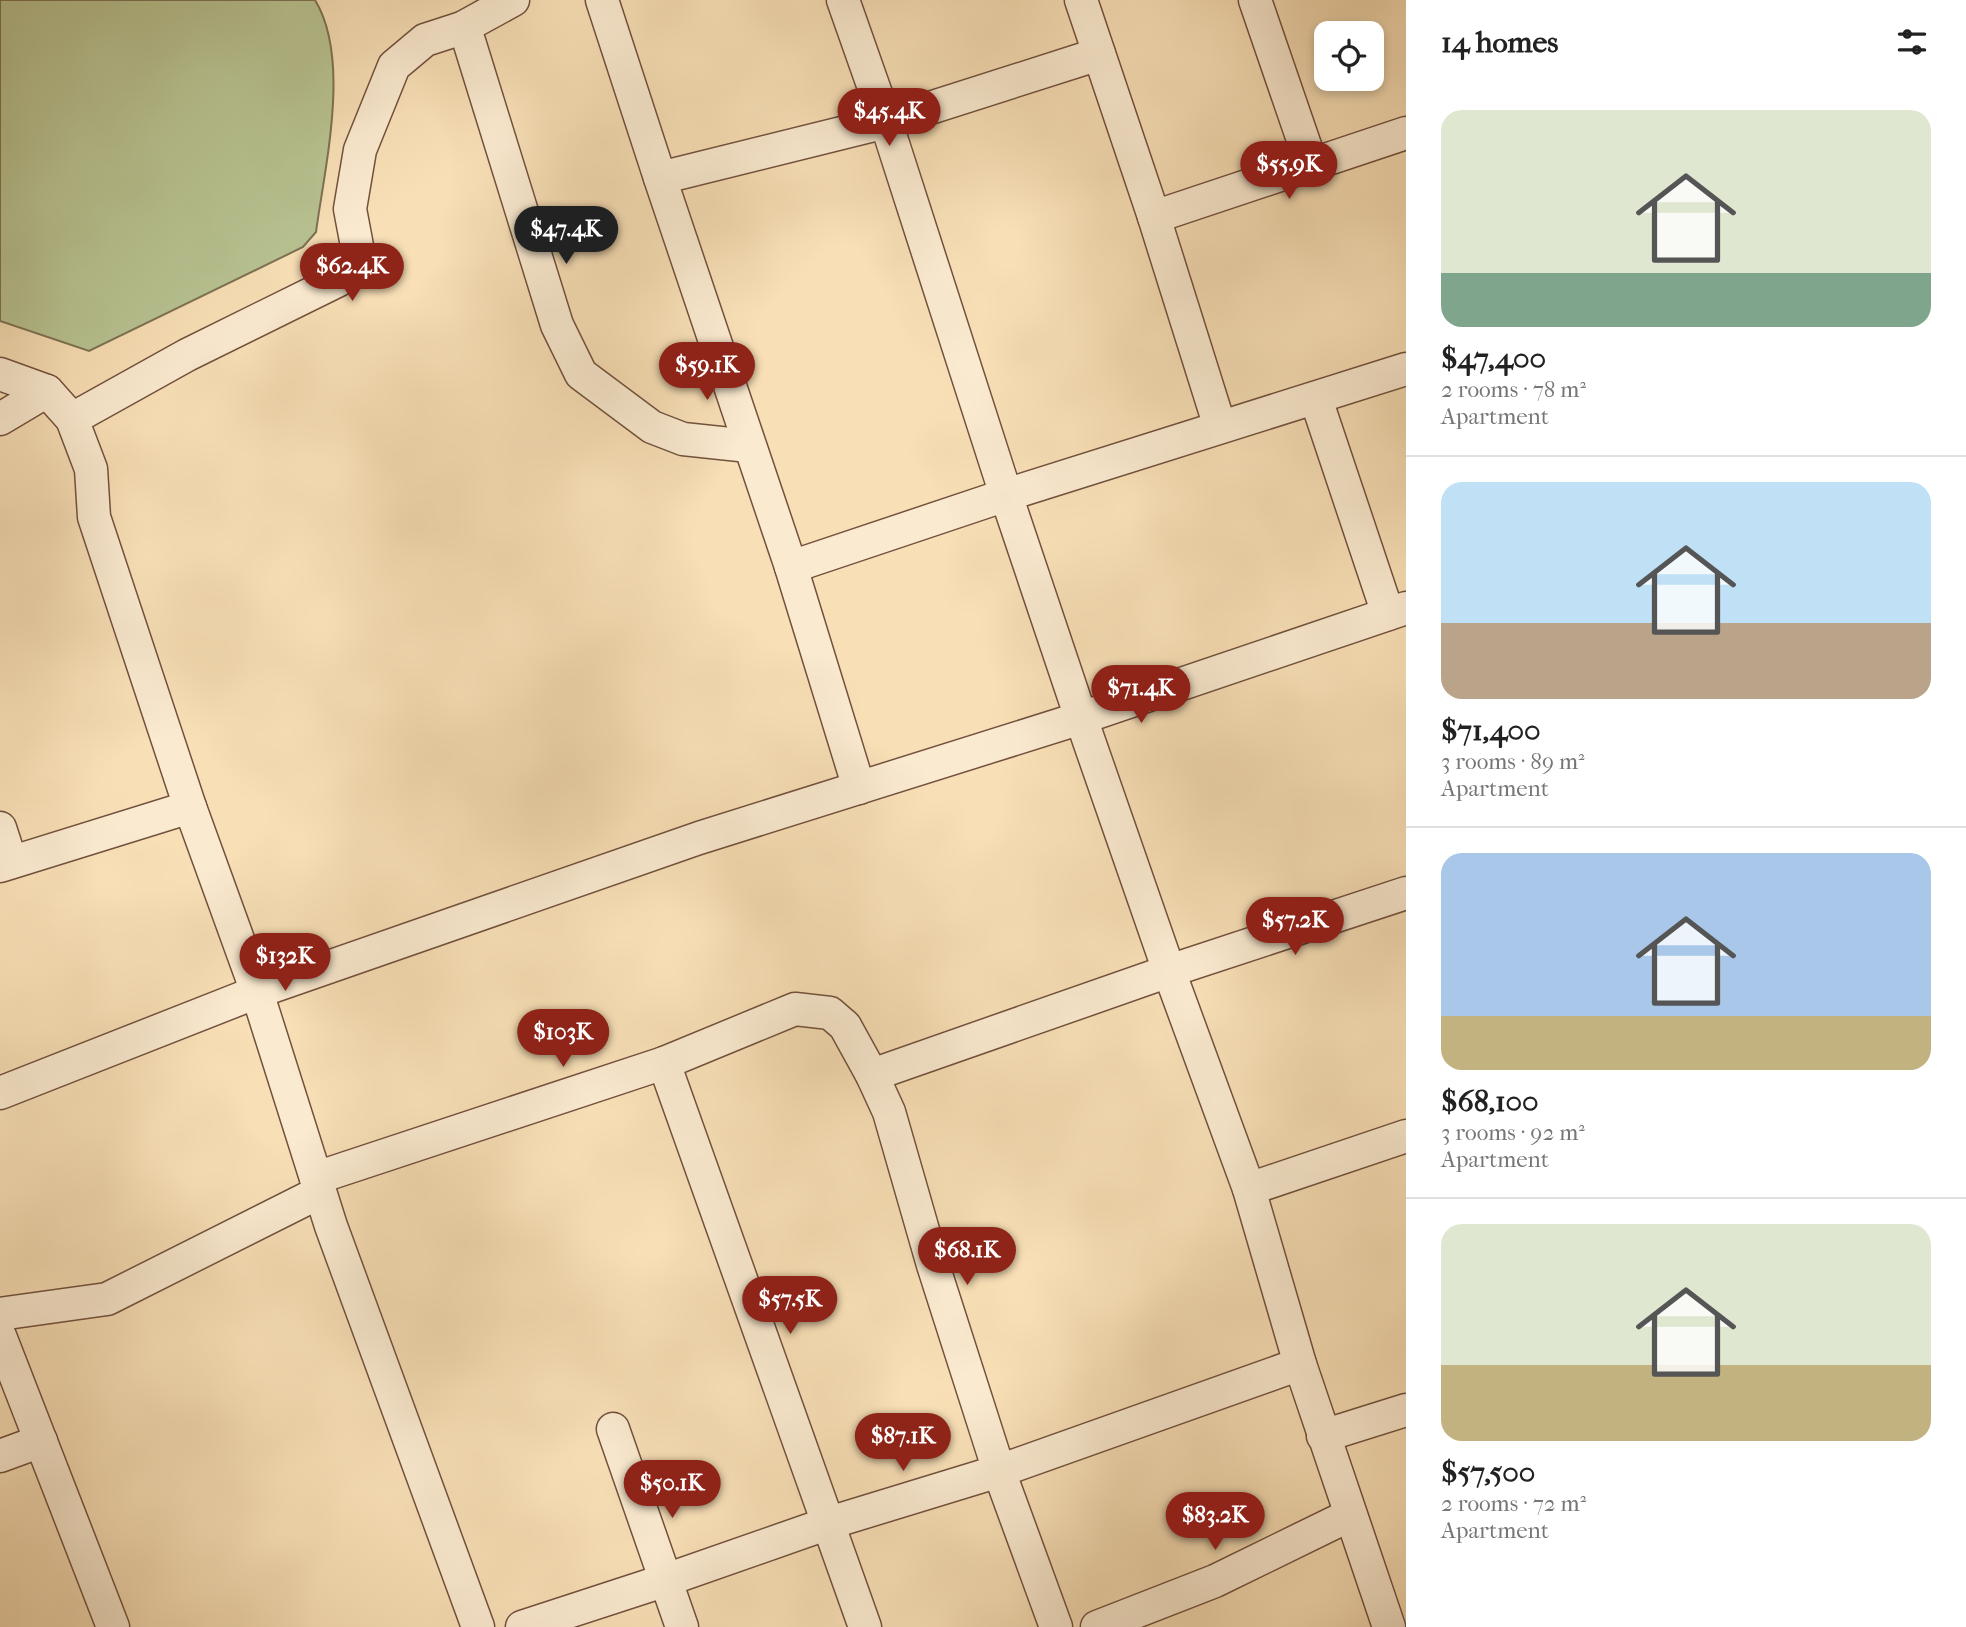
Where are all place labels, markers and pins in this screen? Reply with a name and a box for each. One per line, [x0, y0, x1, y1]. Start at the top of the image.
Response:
pin: $45.4K [832, 88, 946, 148]
pin: $55.9K [1232, 142, 1346, 201]
pin: $47.4K [509, 206, 623, 266]
pin: $62.4K [295, 244, 409, 303]
pin: $59.1K [650, 342, 764, 402]
pin: $71.4K [1084, 666, 1198, 725]
pin: $57.2K [1238, 898, 1352, 957]
pin: $132K [236, 934, 334, 993]
pin: $103K [514, 1010, 612, 1069]
pin: $68.1K [910, 1228, 1024, 1287]
pin: $57.5K [733, 1276, 847, 1336]
pin: $87.1K [846, 1414, 960, 1473]
pin: $50.1K [615, 1460, 729, 1520]
pin: $83.2K [1158, 1492, 1272, 1552]

